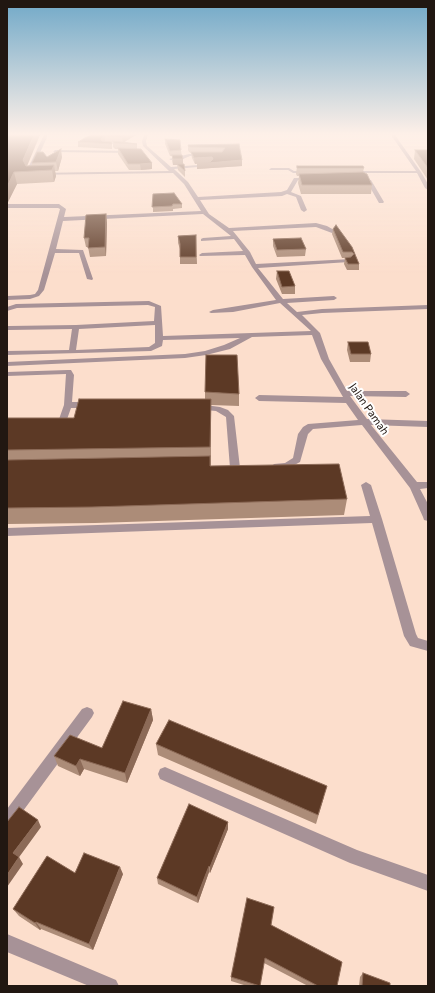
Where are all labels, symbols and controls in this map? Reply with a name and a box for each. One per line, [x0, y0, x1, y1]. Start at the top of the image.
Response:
street label: Jalan Pamah [346, 381, 392, 437]

